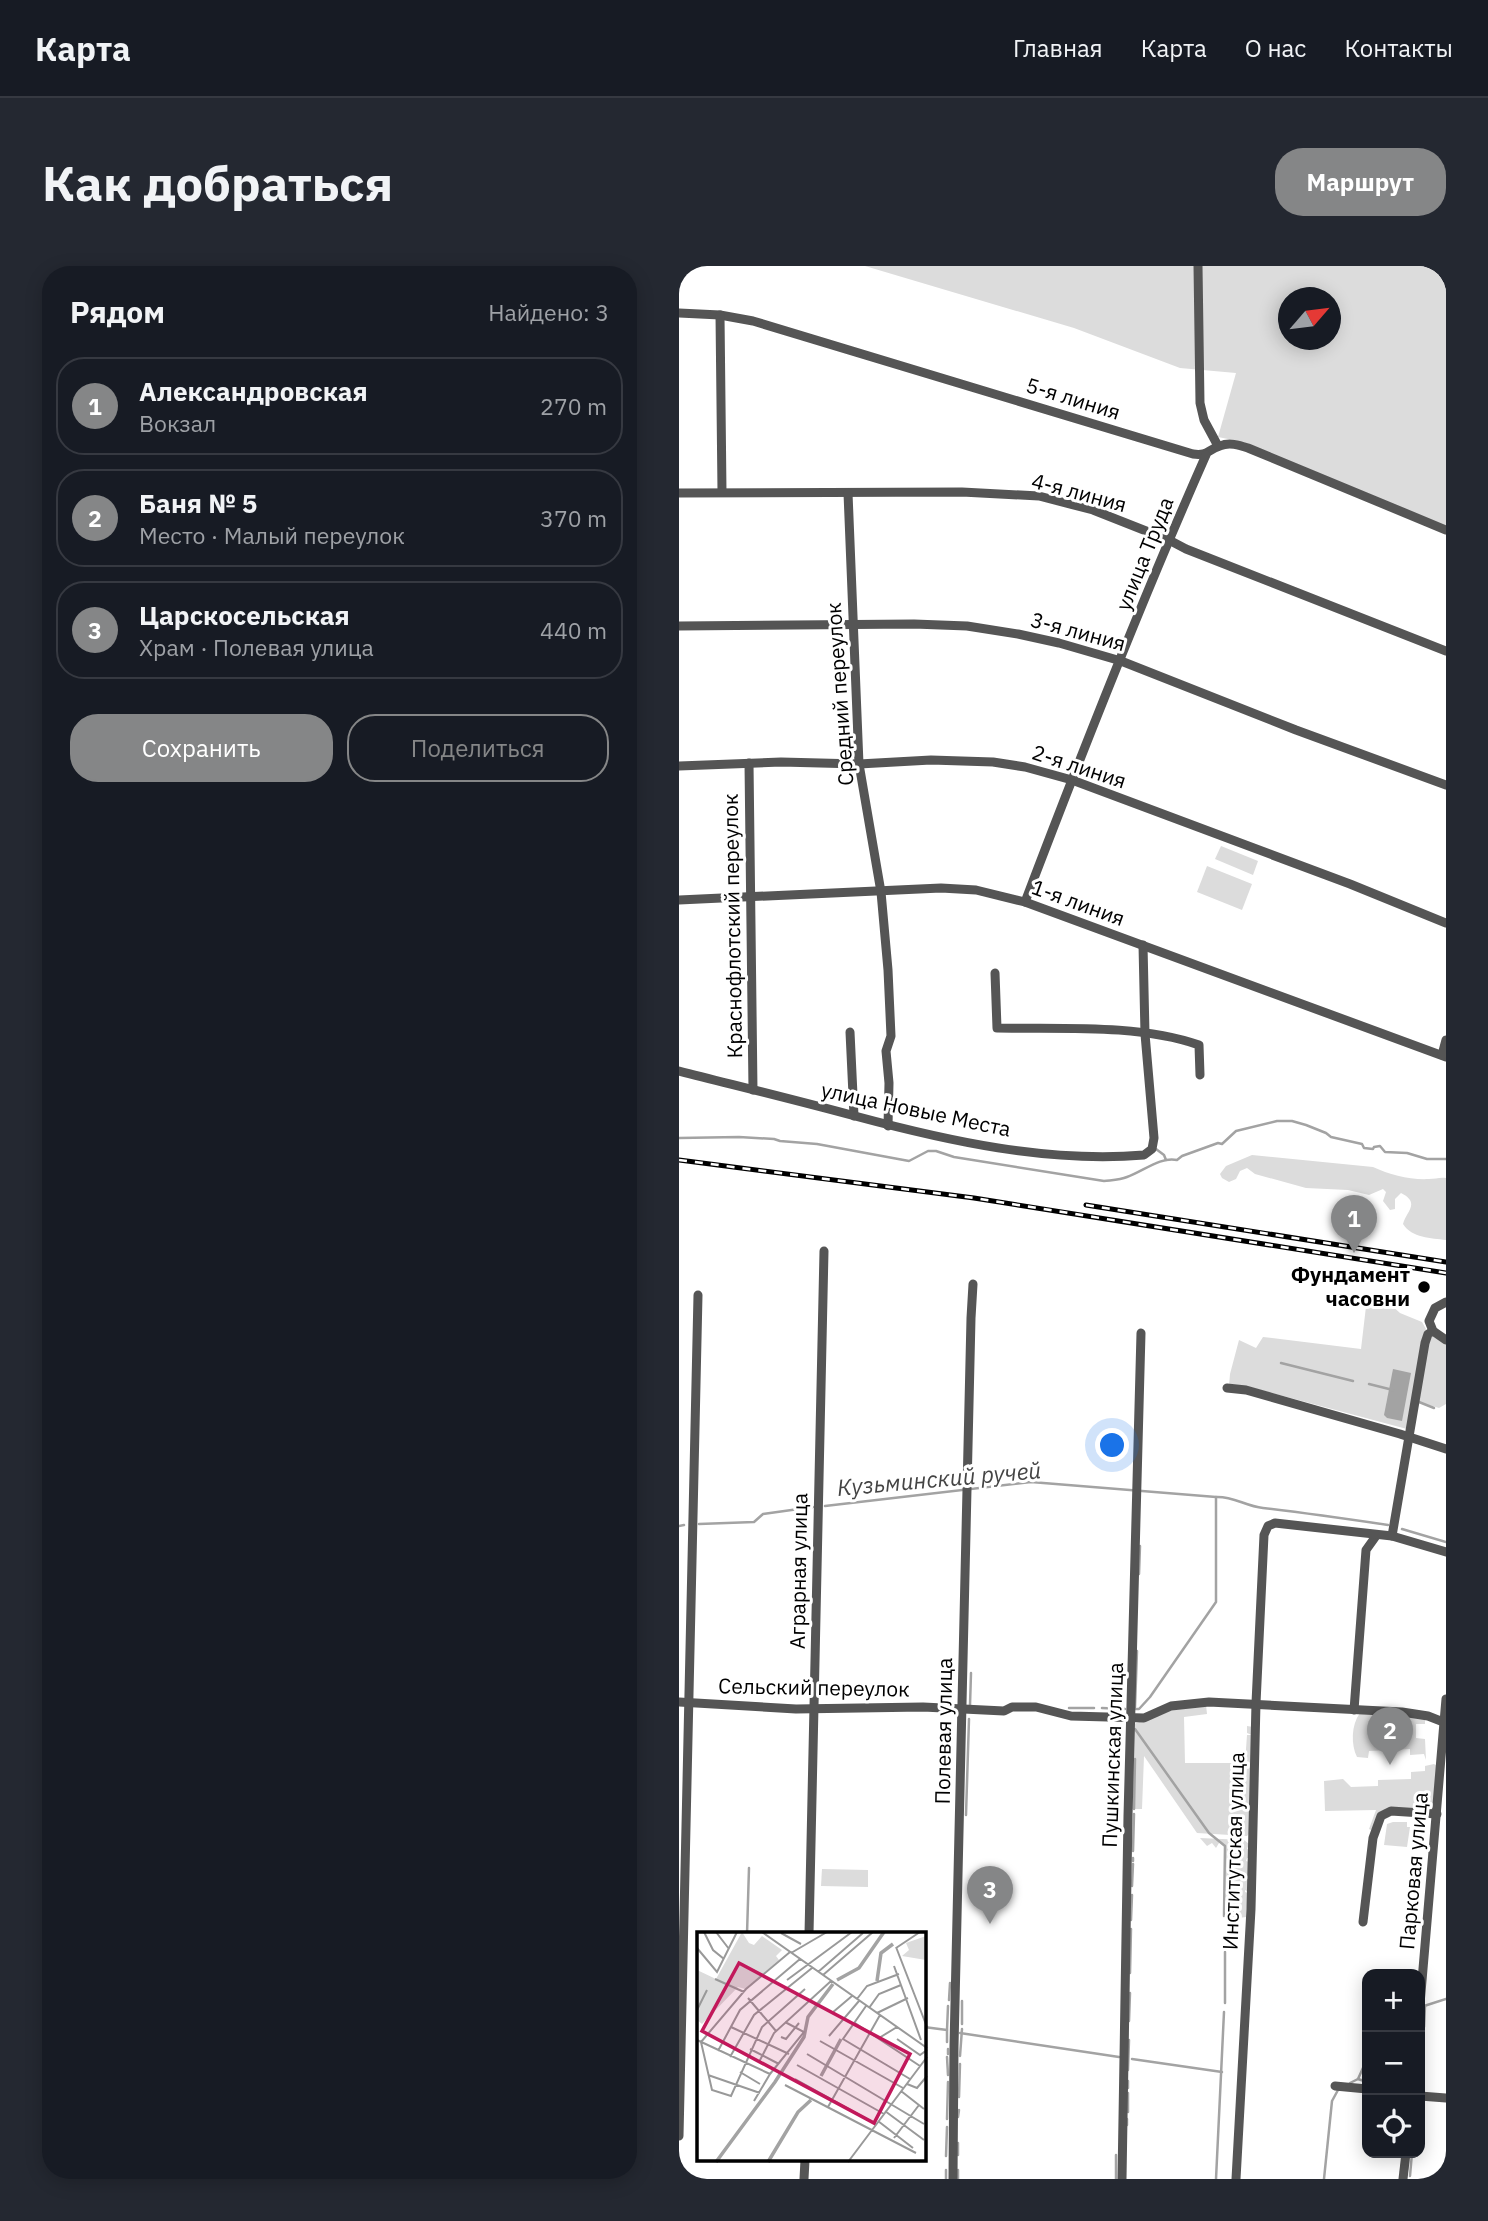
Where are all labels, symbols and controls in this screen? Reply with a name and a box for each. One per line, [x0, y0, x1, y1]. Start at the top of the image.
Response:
text: Карта [35, 27, 131, 70]
text: Главная [1013, 32, 1103, 64]
text: Карта [1141, 32, 1207, 64]
text: О нас [1245, 32, 1306, 64]
text: Контакты [1344, 32, 1453, 64]
button: Маршрут [1275, 148, 1446, 216]
text: Как добраться [42, 151, 393, 214]
north arrow [1278, 287, 1341, 350]
text: Рядом [70, 292, 165, 331]
text: Найдено: 3 [488, 297, 609, 327]
street label: 5-я линия [1023, 370, 1124, 426]
text: Александровская [139, 374, 368, 408]
text: 1 [88, 391, 102, 421]
text: 270 m [540, 391, 607, 421]
text: Вокзал [139, 408, 216, 438]
street label: 4-я линия [1029, 466, 1130, 518]
text: Баня № 5 [139, 486, 257, 520]
street label: улица Труда [1109, 493, 1180, 615]
text: 2 [88, 503, 102, 533]
text: 370 m [540, 503, 607, 533]
text: Место · Малый переулок [139, 520, 405, 550]
text: Царскосельская [139, 598, 350, 632]
street label: Средний переулок [819, 601, 859, 787]
street label: 3-я линия [1028, 605, 1129, 657]
text: 3 [88, 615, 102, 645]
text: 440 m [540, 615, 607, 645]
text: Храм · Полевая улица [139, 632, 374, 662]
button: Сохранить [70, 714, 333, 782]
button: Поделиться [347, 714, 609, 782]
street label: 2-я линия [1029, 738, 1130, 794]
street label: Краснофлотский переулок [716, 793, 748, 1059]
street label: 1-я линия [1028, 872, 1129, 932]
street label: улица Новые Места [819, 1075, 1014, 1143]
pin: 1 [1331, 1195, 1377, 1253]
place label: Фундамент часовни [1291, 1260, 1410, 1312]
marker: Фундамент часовни [1416, 1279, 1432, 1295]
your location [1095, 1428, 1129, 1462]
water label: Кузьминский ручей [836, 1454, 1042, 1502]
street label: Аграрная улица [783, 1493, 813, 1649]
street label: Полевая улица [928, 1657, 958, 1805]
street label: Пушкинская улица [1095, 1662, 1129, 1848]
street label: Сельский переулок [718, 1671, 910, 1703]
pin: 2 [1367, 1707, 1413, 1765]
street label: Институтская улица [1216, 1752, 1250, 1950]
street label: Парковая улица [1392, 1791, 1434, 1951]
pin: 3 [967, 1866, 1013, 1924]
inset map [697, 1932, 926, 2162]
map controls [1362, 1969, 1425, 2158]
button: + [1362, 1969, 1425, 2032]
button: − [1362, 2032, 1425, 2095]
button: locate [1362, 2095, 1425, 2158]

